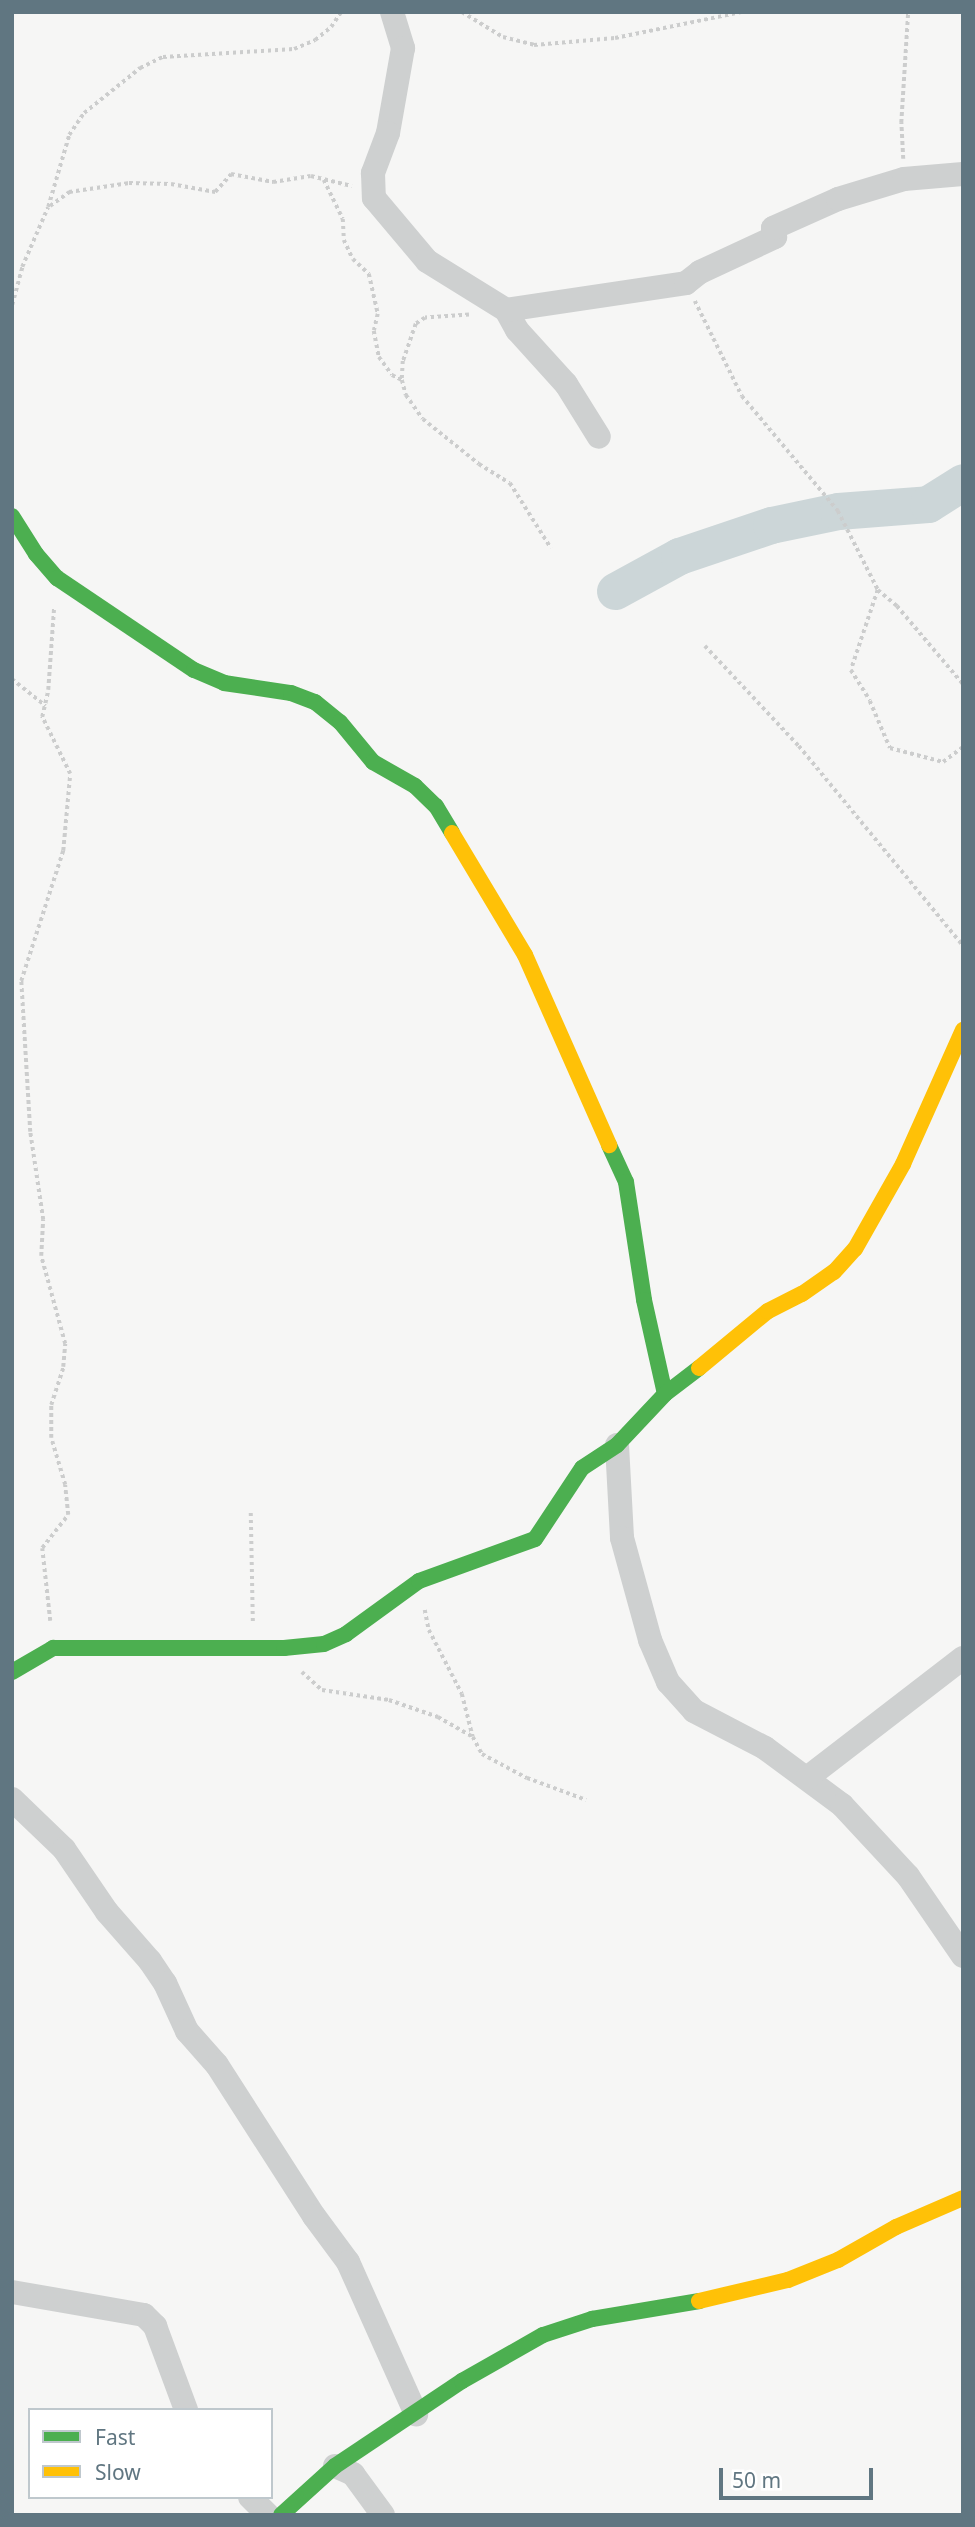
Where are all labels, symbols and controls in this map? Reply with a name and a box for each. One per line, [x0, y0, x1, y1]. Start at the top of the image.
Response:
legend [28, 2408, 273, 2499]
text: Fast [95, 2423, 135, 2451]
scale bar [723, 2454, 877, 2498]
text: Slow [95, 2458, 141, 2486]
text: 50 m [732, 2466, 781, 2494]

